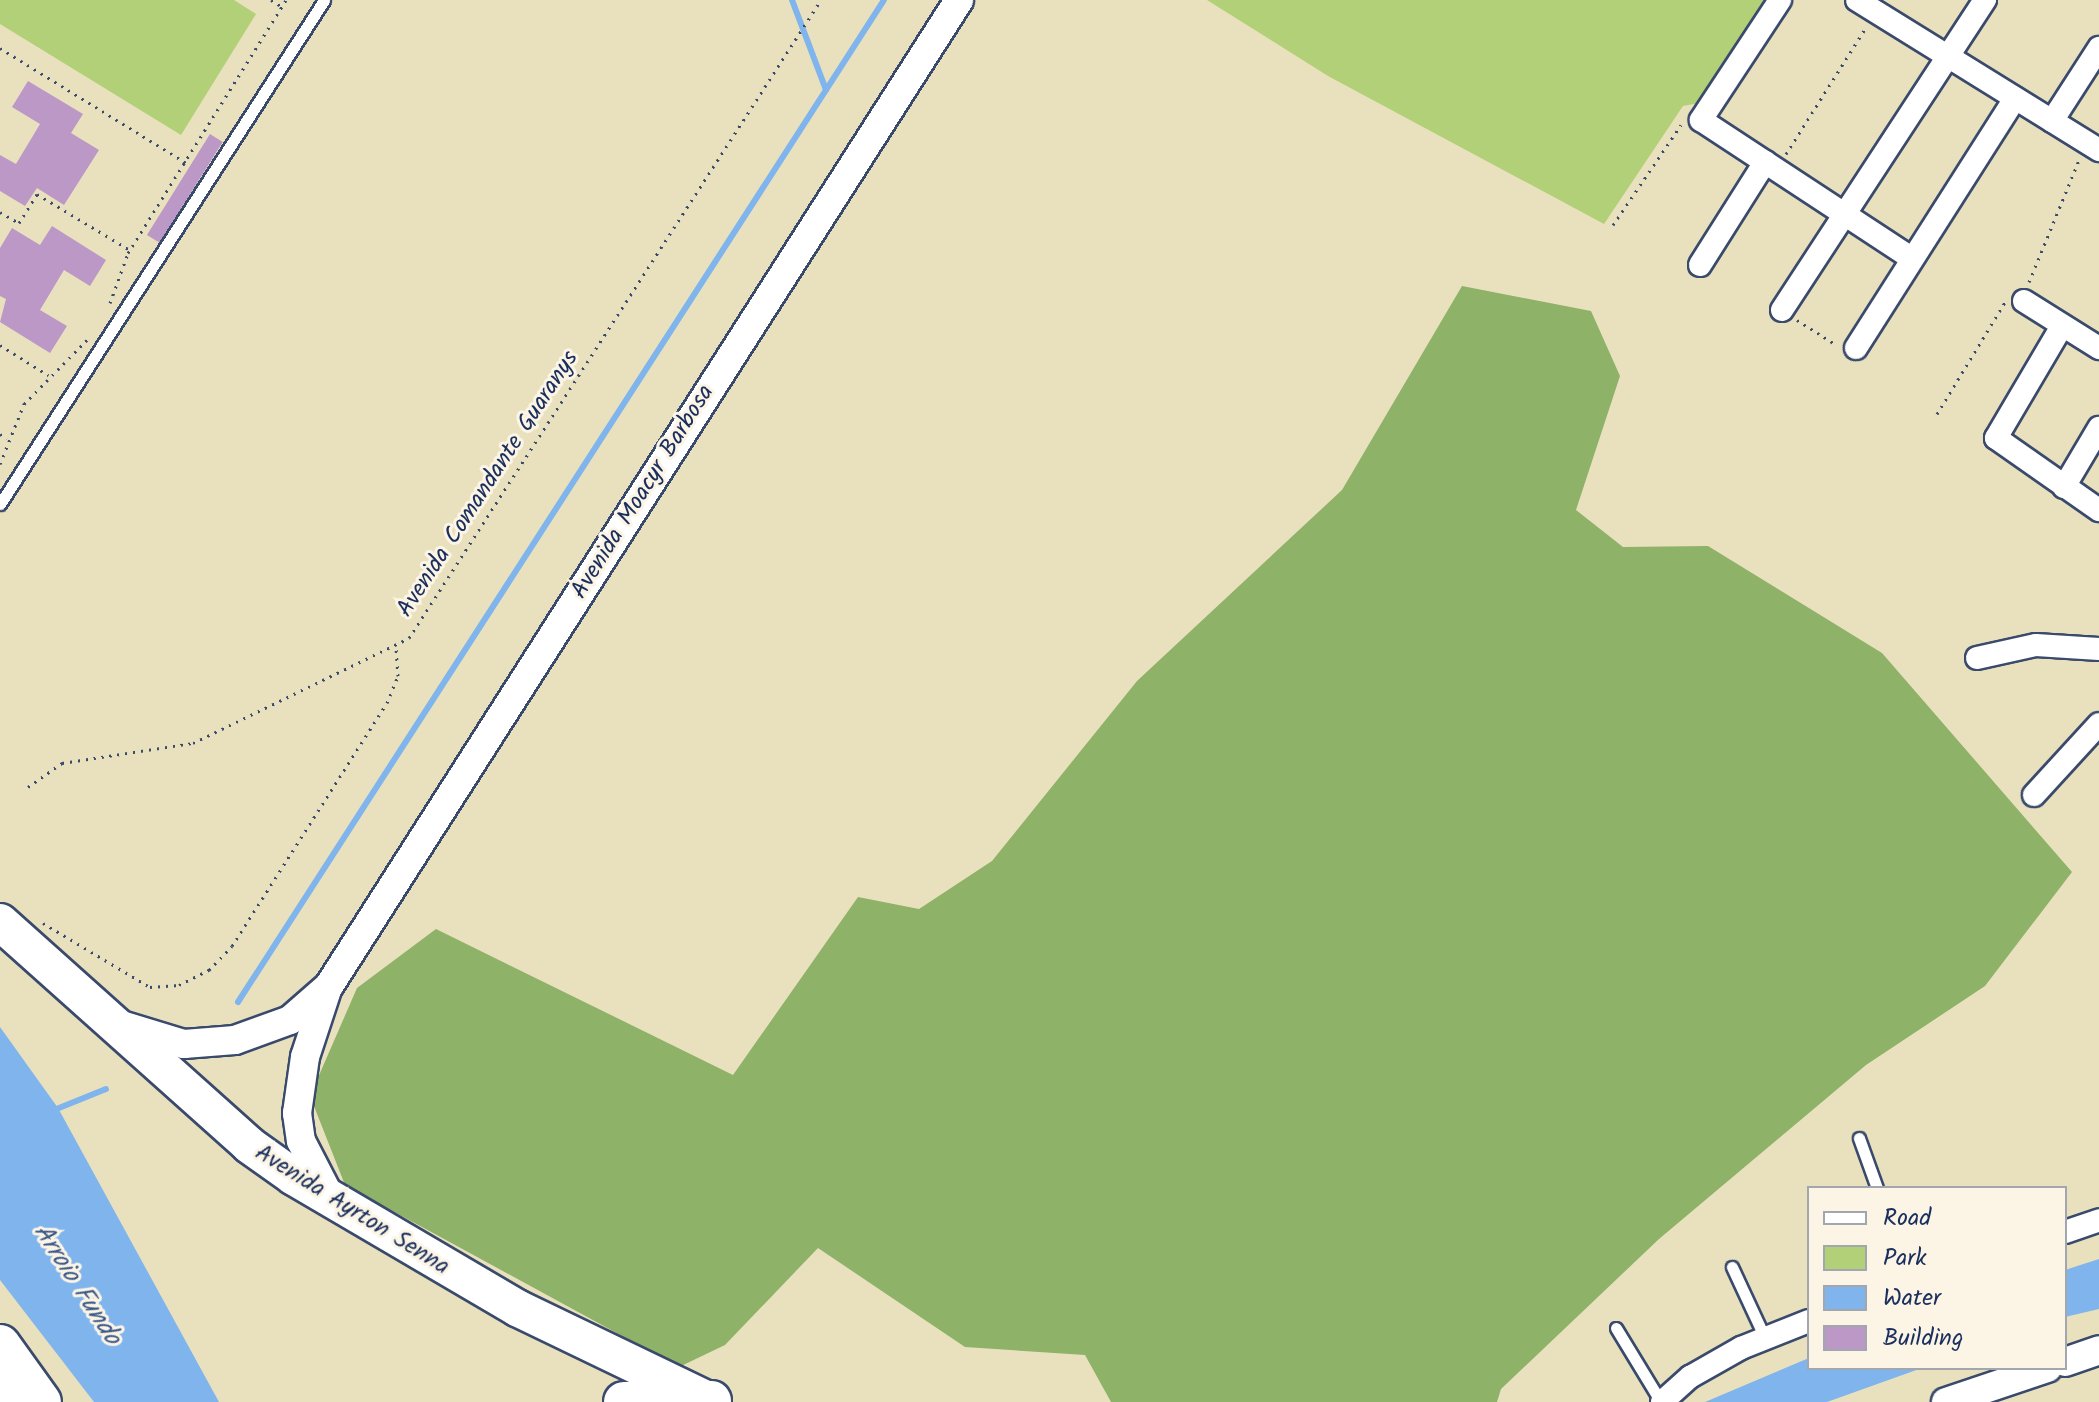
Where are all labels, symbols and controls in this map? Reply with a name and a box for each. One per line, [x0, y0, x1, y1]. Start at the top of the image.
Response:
street label: Avenida Comandante Guaranys [391, 345, 585, 623]
street label: Avenida Moacyr Barbosa [565, 380, 721, 604]
street label: Avenida Ayrton Senna [250, 1139, 454, 1281]
legend [1807, 1186, 2067, 1370]
text: Road [1883, 1199, 1931, 1238]
water label: Arroio Fundo [25, 1219, 127, 1351]
text: Park [1883, 1239, 1927, 1278]
text: Water [1883, 1279, 1941, 1318]
text: Building [1883, 1319, 1963, 1358]

